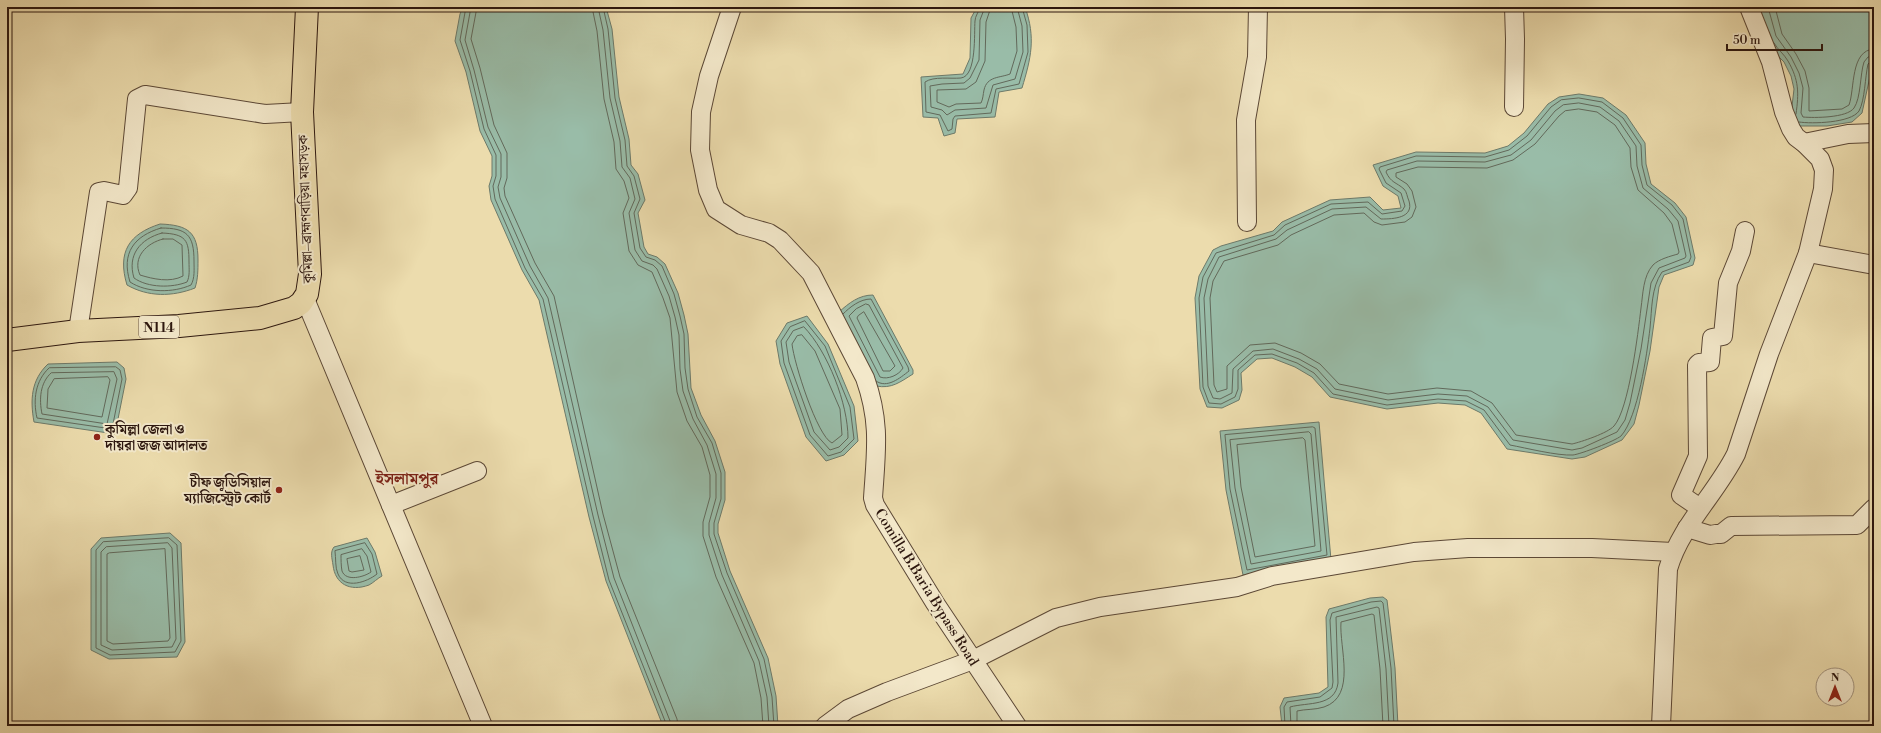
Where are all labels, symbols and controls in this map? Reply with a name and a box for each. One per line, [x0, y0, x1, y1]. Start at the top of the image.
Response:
scale bar [1727, 26, 1822, 52]
text: 50 m [1733, 33, 1761, 48]
street label: কুমিল্লা–ব্রাহ্মণবাড়িয়া মহাসড়ক [294, 133, 318, 284]
road number: N114 [139, 316, 179, 338]
place label: কুমিল্লা জেলা ও দায়রা জজ আদালত [104, 420, 208, 455]
marker: কুমিল্লা জেলা ও দায়রা জজ আদালত [92, 432, 102, 442]
district label: ইসলামপুর [375, 469, 440, 489]
place label: চীফ জুডিসিয়াল ম্যাজিস্ট্রেট কোর্ট [183, 473, 272, 508]
marker: চীফ জুডিসিয়াল ম্যাজিস্ট্রেট কোর্ট [274, 485, 284, 495]
street label: Comilla B.Baria Bypass Road [870, 505, 982, 670]
north arrow [1815, 667, 1855, 707]
text: N [1831, 671, 1840, 685]

